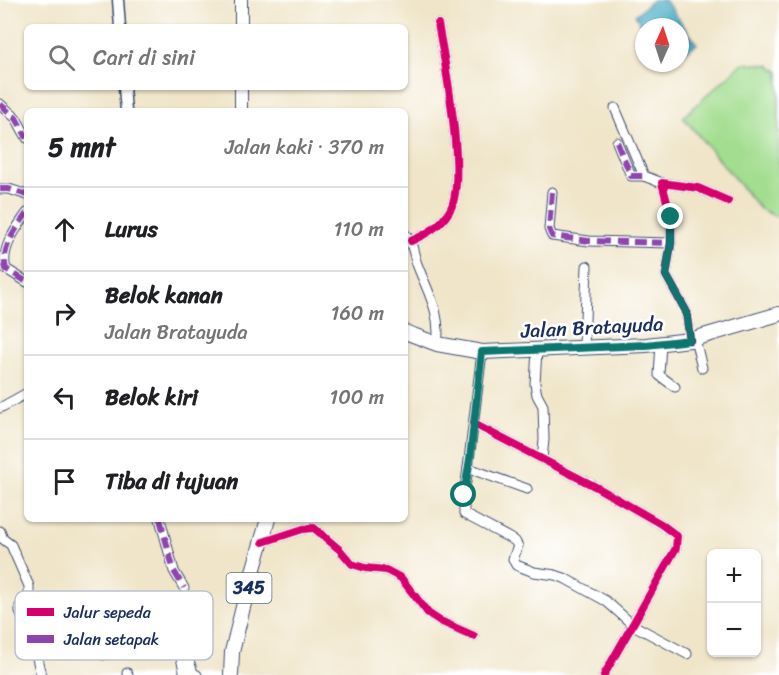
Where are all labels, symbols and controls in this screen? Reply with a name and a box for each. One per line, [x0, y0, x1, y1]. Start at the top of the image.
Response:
north arrow [635, 18, 689, 72]
search box [24, 24, 408, 90]
text: Cari di sini [93, 38, 195, 77]
icon: search [45, 41, 78, 74]
text: 5 mnt [48, 124, 115, 170]
text: Jalan kaki · 370 m [225, 130, 384, 165]
route end [657, 203, 683, 229]
text: Lurus [105, 210, 158, 249]
text: 110 m [334, 212, 384, 247]
icon: ahead [48, 213, 81, 246]
text: Belok kanan [105, 276, 223, 315]
text: 160 m [331, 296, 384, 331]
icon: right [48, 297, 81, 330]
street label: Jalan Bratayuda [519, 306, 664, 349]
text: Jalan Bratayuda [105, 315, 248, 350]
text: Belok kiri [105, 378, 198, 417]
text: 100 m [330, 380, 384, 415]
icon: left [48, 381, 81, 414]
text: Tiba di tujuan [105, 462, 238, 501]
icon: arrive [48, 465, 81, 498]
route start [450, 481, 476, 507]
map controls [707, 549, 761, 657]
button: + [707, 549, 761, 603]
road number: 345 [226, 573, 272, 603]
legend [15, 591, 213, 660]
text: Jalur sepeda [63, 598, 152, 627]
button: − [707, 603, 761, 657]
text: Jalan setapak [63, 625, 159, 654]

